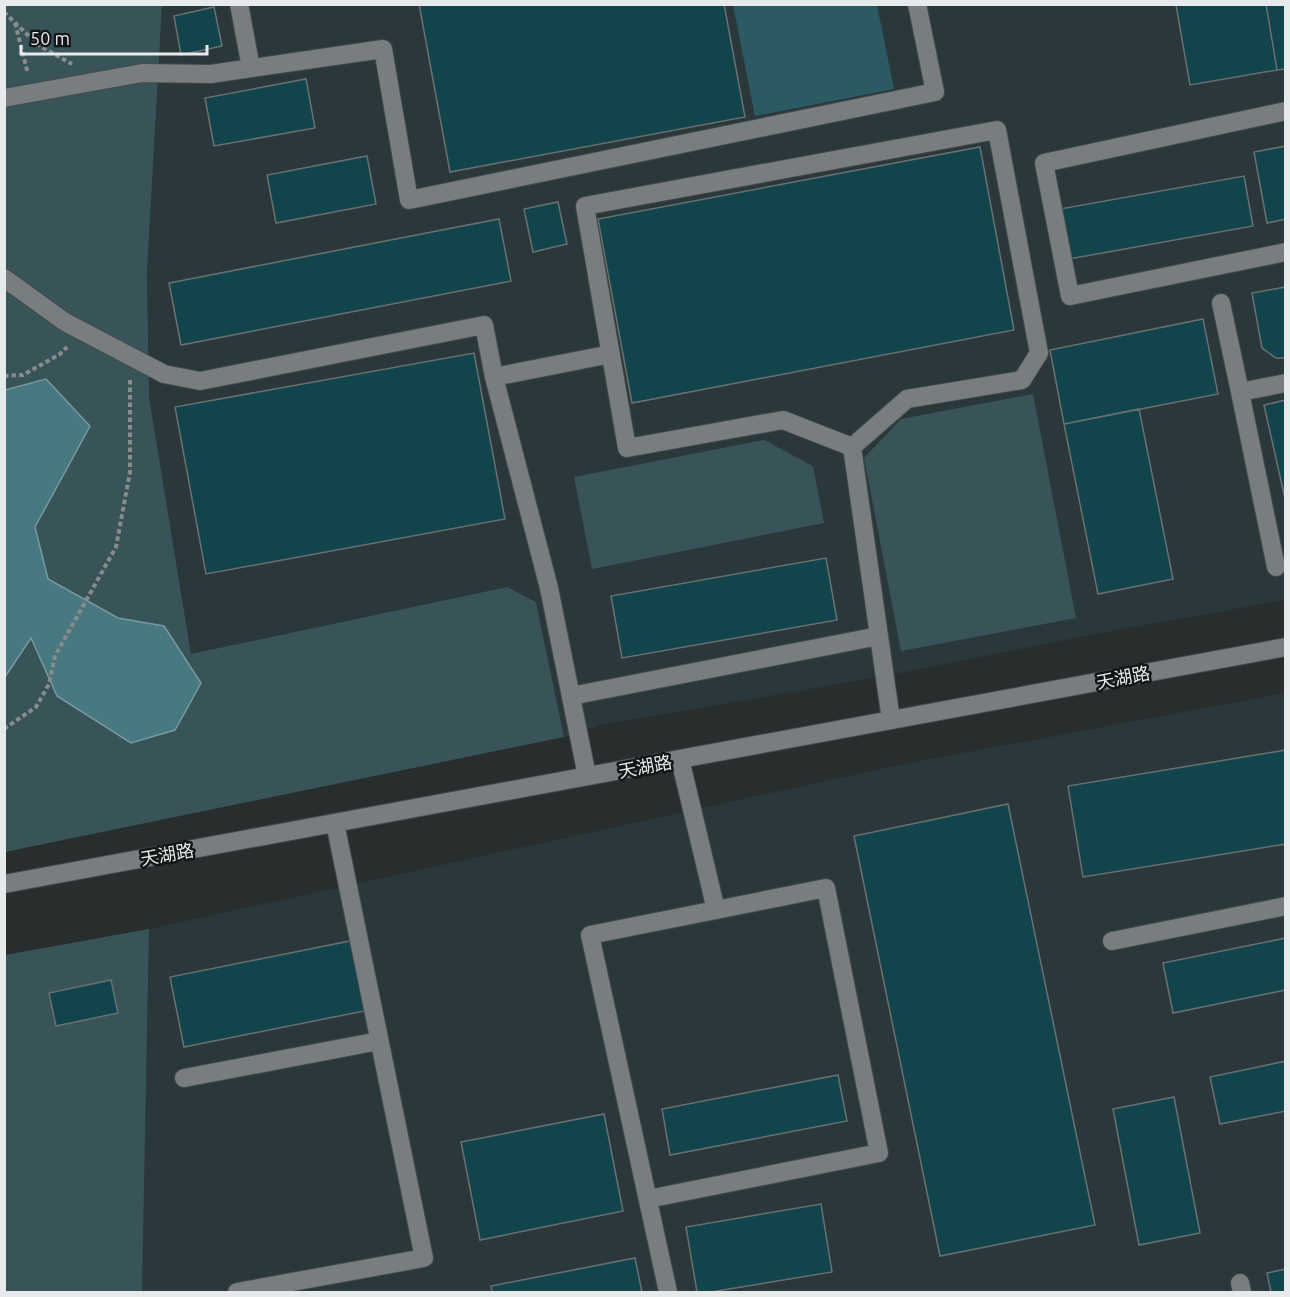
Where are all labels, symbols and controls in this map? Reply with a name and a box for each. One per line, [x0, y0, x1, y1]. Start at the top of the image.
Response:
scale bar [21, 18, 207, 56]
text: 50 m [30, 28, 70, 48]
street label: 天湖路 [1095, 662, 1151, 692]
street label: 天湖路 [617, 751, 673, 781]
street label: 天湖路 [139, 839, 195, 869]

